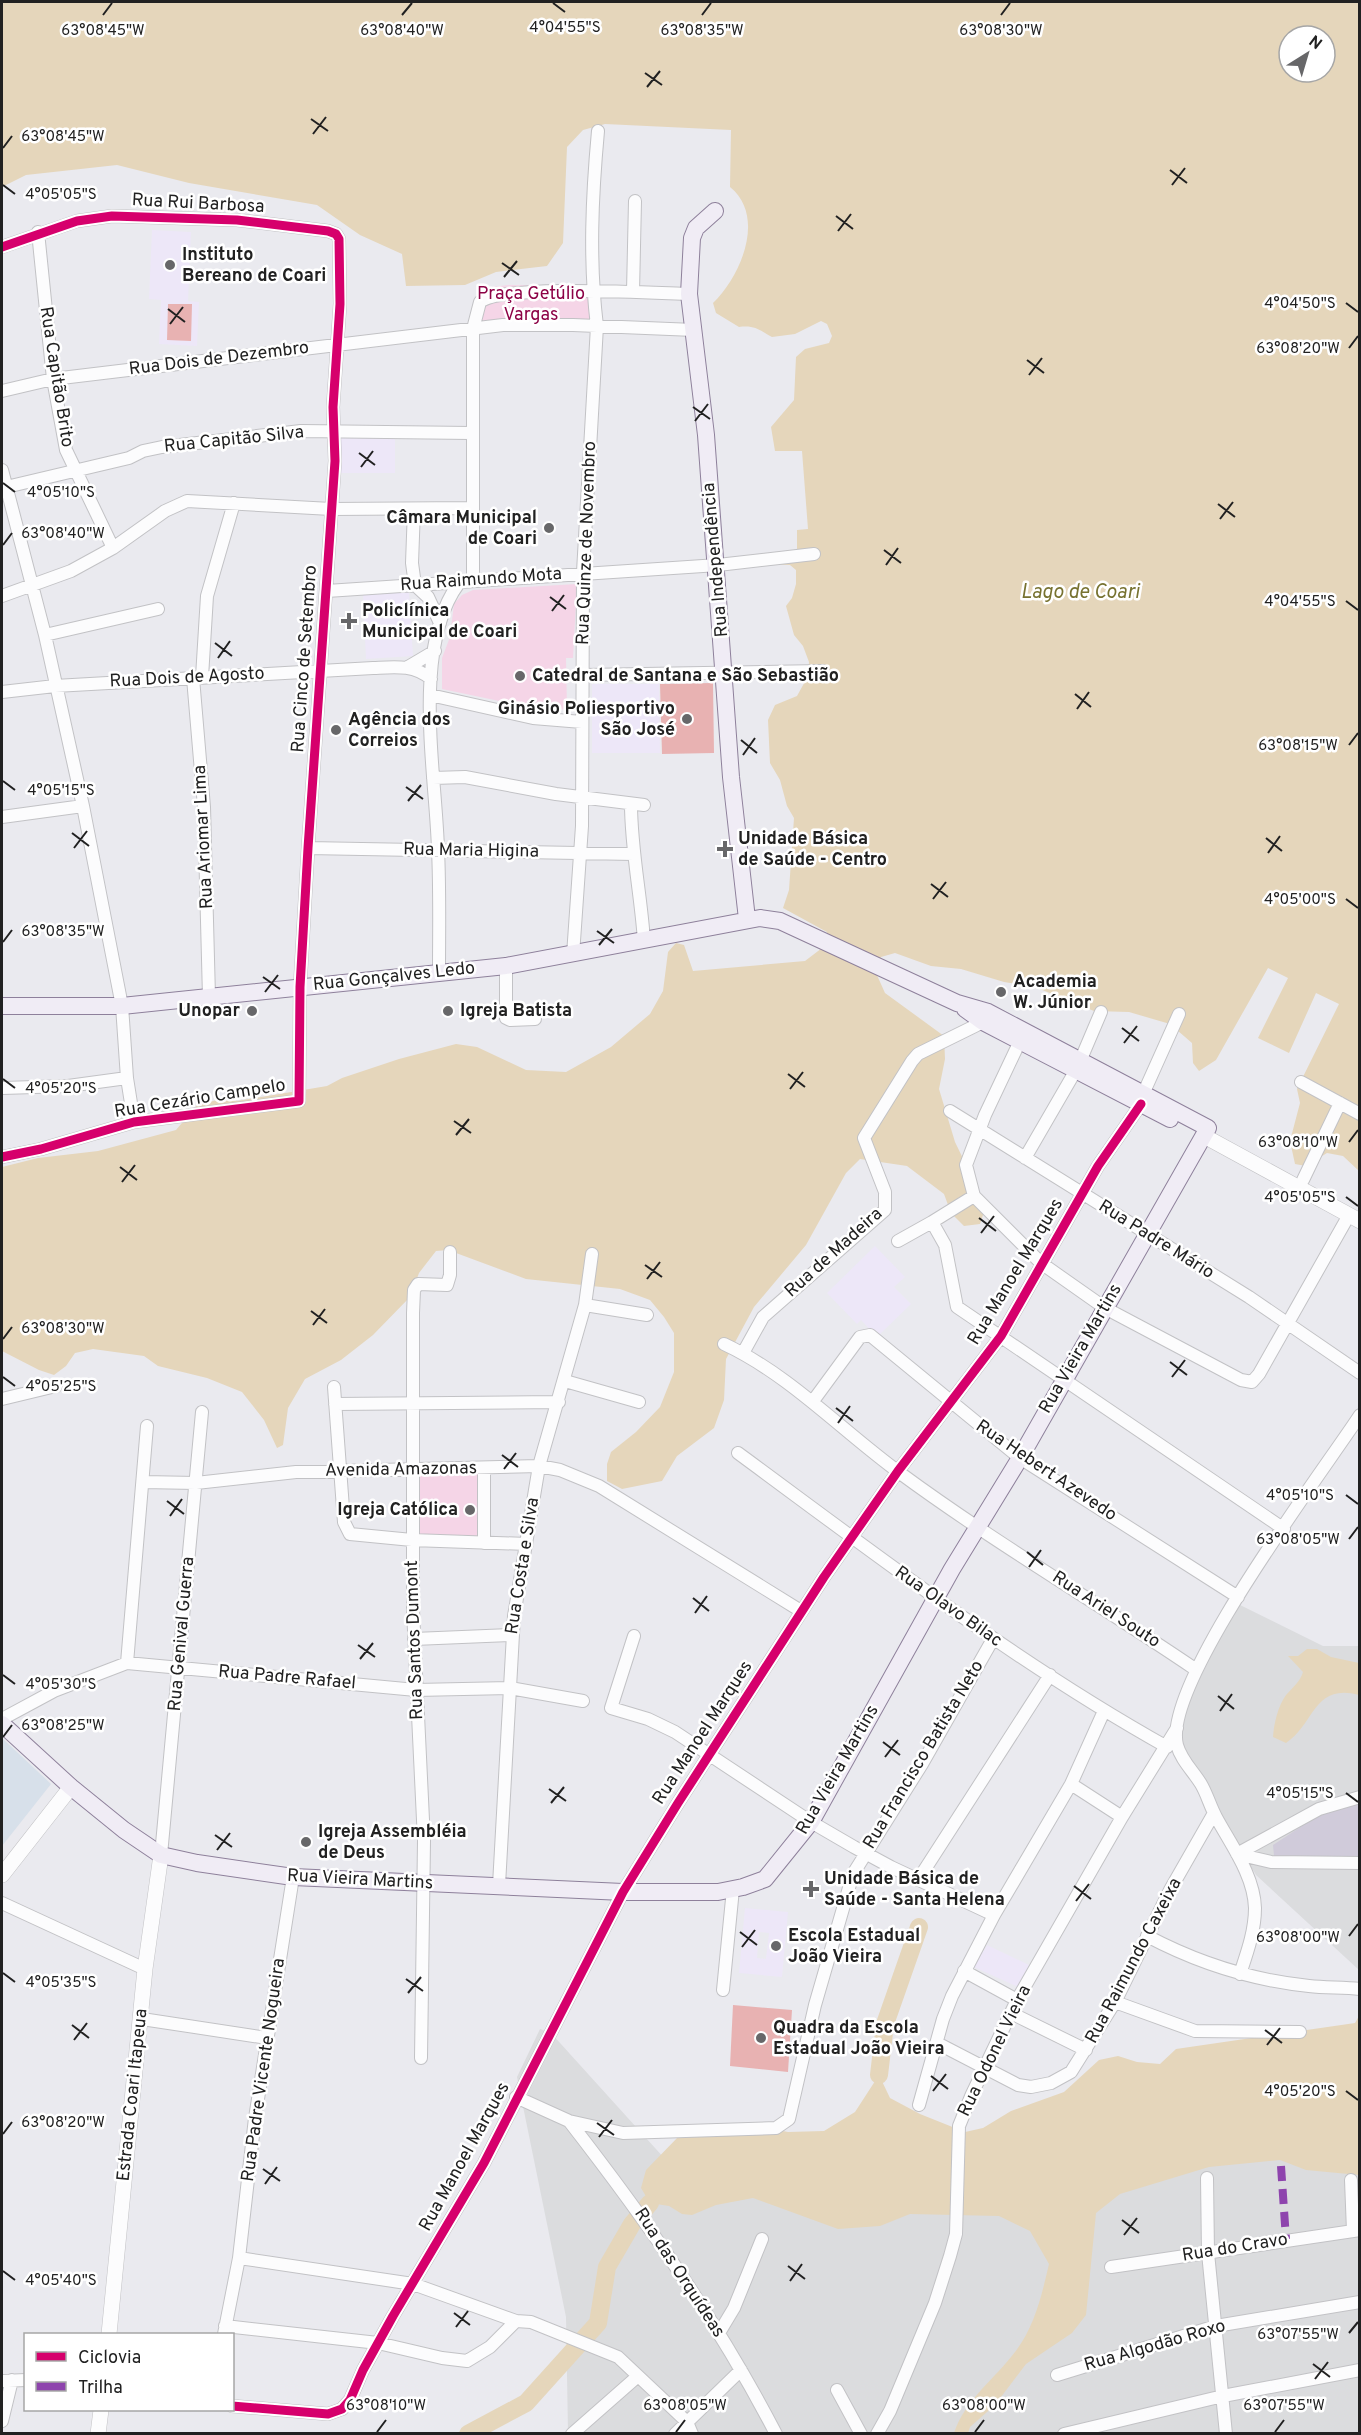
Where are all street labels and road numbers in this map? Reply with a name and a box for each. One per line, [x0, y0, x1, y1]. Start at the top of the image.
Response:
street label: Rua Rui Barbosa [131, 189, 265, 219]
street label: Rua Capitão Brito [34, 305, 78, 449]
street label: Rua Dois de Dezembro [128, 337, 310, 381]
street label: Rua Capitão Silva [163, 421, 305, 459]
street label: Rua Quinze de Novembro [572, 441, 602, 645]
street label: Rua Independência [698, 482, 734, 638]
street label: Rua Raimundo Mota [399, 563, 563, 597]
street label: Rua Cinco de Setembro [287, 564, 323, 754]
street label: Rua Dois de Agosto [109, 662, 265, 694]
street label: Rua Ariomar Lima [189, 764, 219, 910]
street label: Rua Maria Higina [403, 838, 539, 864]
street label: Rua Gonçalves Ledo [312, 957, 476, 997]
street label: Rua Cezário Campelo [113, 1074, 287, 1124]
street label: Rua Manoel Marques [963, 1195, 1069, 1349]
street label: Rua Padre Mário [1094, 1195, 1218, 1285]
street label: Rua de Madeira [780, 1203, 888, 1303]
street label: Rua Vieira Martins [1034, 1280, 1128, 1418]
street label: Rua Hebert Azevedo [971, 1415, 1121, 1527]
street label: Avenida Amazonas [325, 1457, 477, 1483]
street label: Rua Costa e Silva [501, 1496, 545, 1636]
street label: Rua Genival Guerra [164, 1556, 200, 1712]
street label: Rua Santos Dumont [401, 1560, 429, 1720]
street label: Rua Olavo Bilac [890, 1561, 1006, 1653]
street label: Rua Ariel Souto [1047, 1566, 1165, 1654]
street label: Rua Francisco Batista Neto [858, 1656, 990, 1854]
street label: Rua Manoel Marques [648, 1657, 758, 1809]
street label: Rua Padre Rafael [217, 1661, 357, 1695]
street label: Rua Vieira Martins [791, 1701, 885, 1839]
street label: Rua Vieira Martins [286, 1865, 434, 1895]
street label: Rua Raimundo Caxeixa [1081, 1874, 1187, 2048]
street label: Rua Padre Vicente Nogueira [237, 1957, 291, 2183]
street label: Rua Odonel Vieira [953, 1981, 1037, 2121]
street label: Estrada Coari Itapeua [112, 2007, 154, 2183]
street label: Rua Manoel Marques [414, 2078, 516, 2236]
street label: Rua das Orquídeas [628, 2204, 730, 2342]
street label: Rua do Cravo [1180, 2228, 1290, 2268]
street label: Rua Algodão Roxo [1082, 2315, 1228, 2377]

